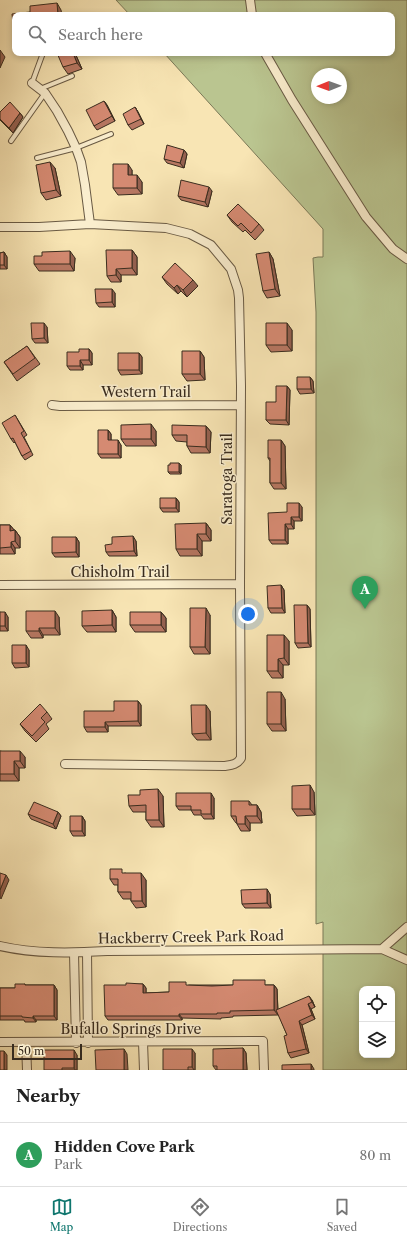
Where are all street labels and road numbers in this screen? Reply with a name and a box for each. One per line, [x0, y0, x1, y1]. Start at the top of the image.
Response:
street label: Western Trail [100, 383, 191, 401]
street label: Saratoga Trail [218, 433, 236, 525]
street label: Chisholm Trail [70, 563, 170, 581]
street label: Hackberry Creek Park Road [98, 926, 285, 948]
street label: Bufallo Springs Drive [61, 1020, 202, 1038]

